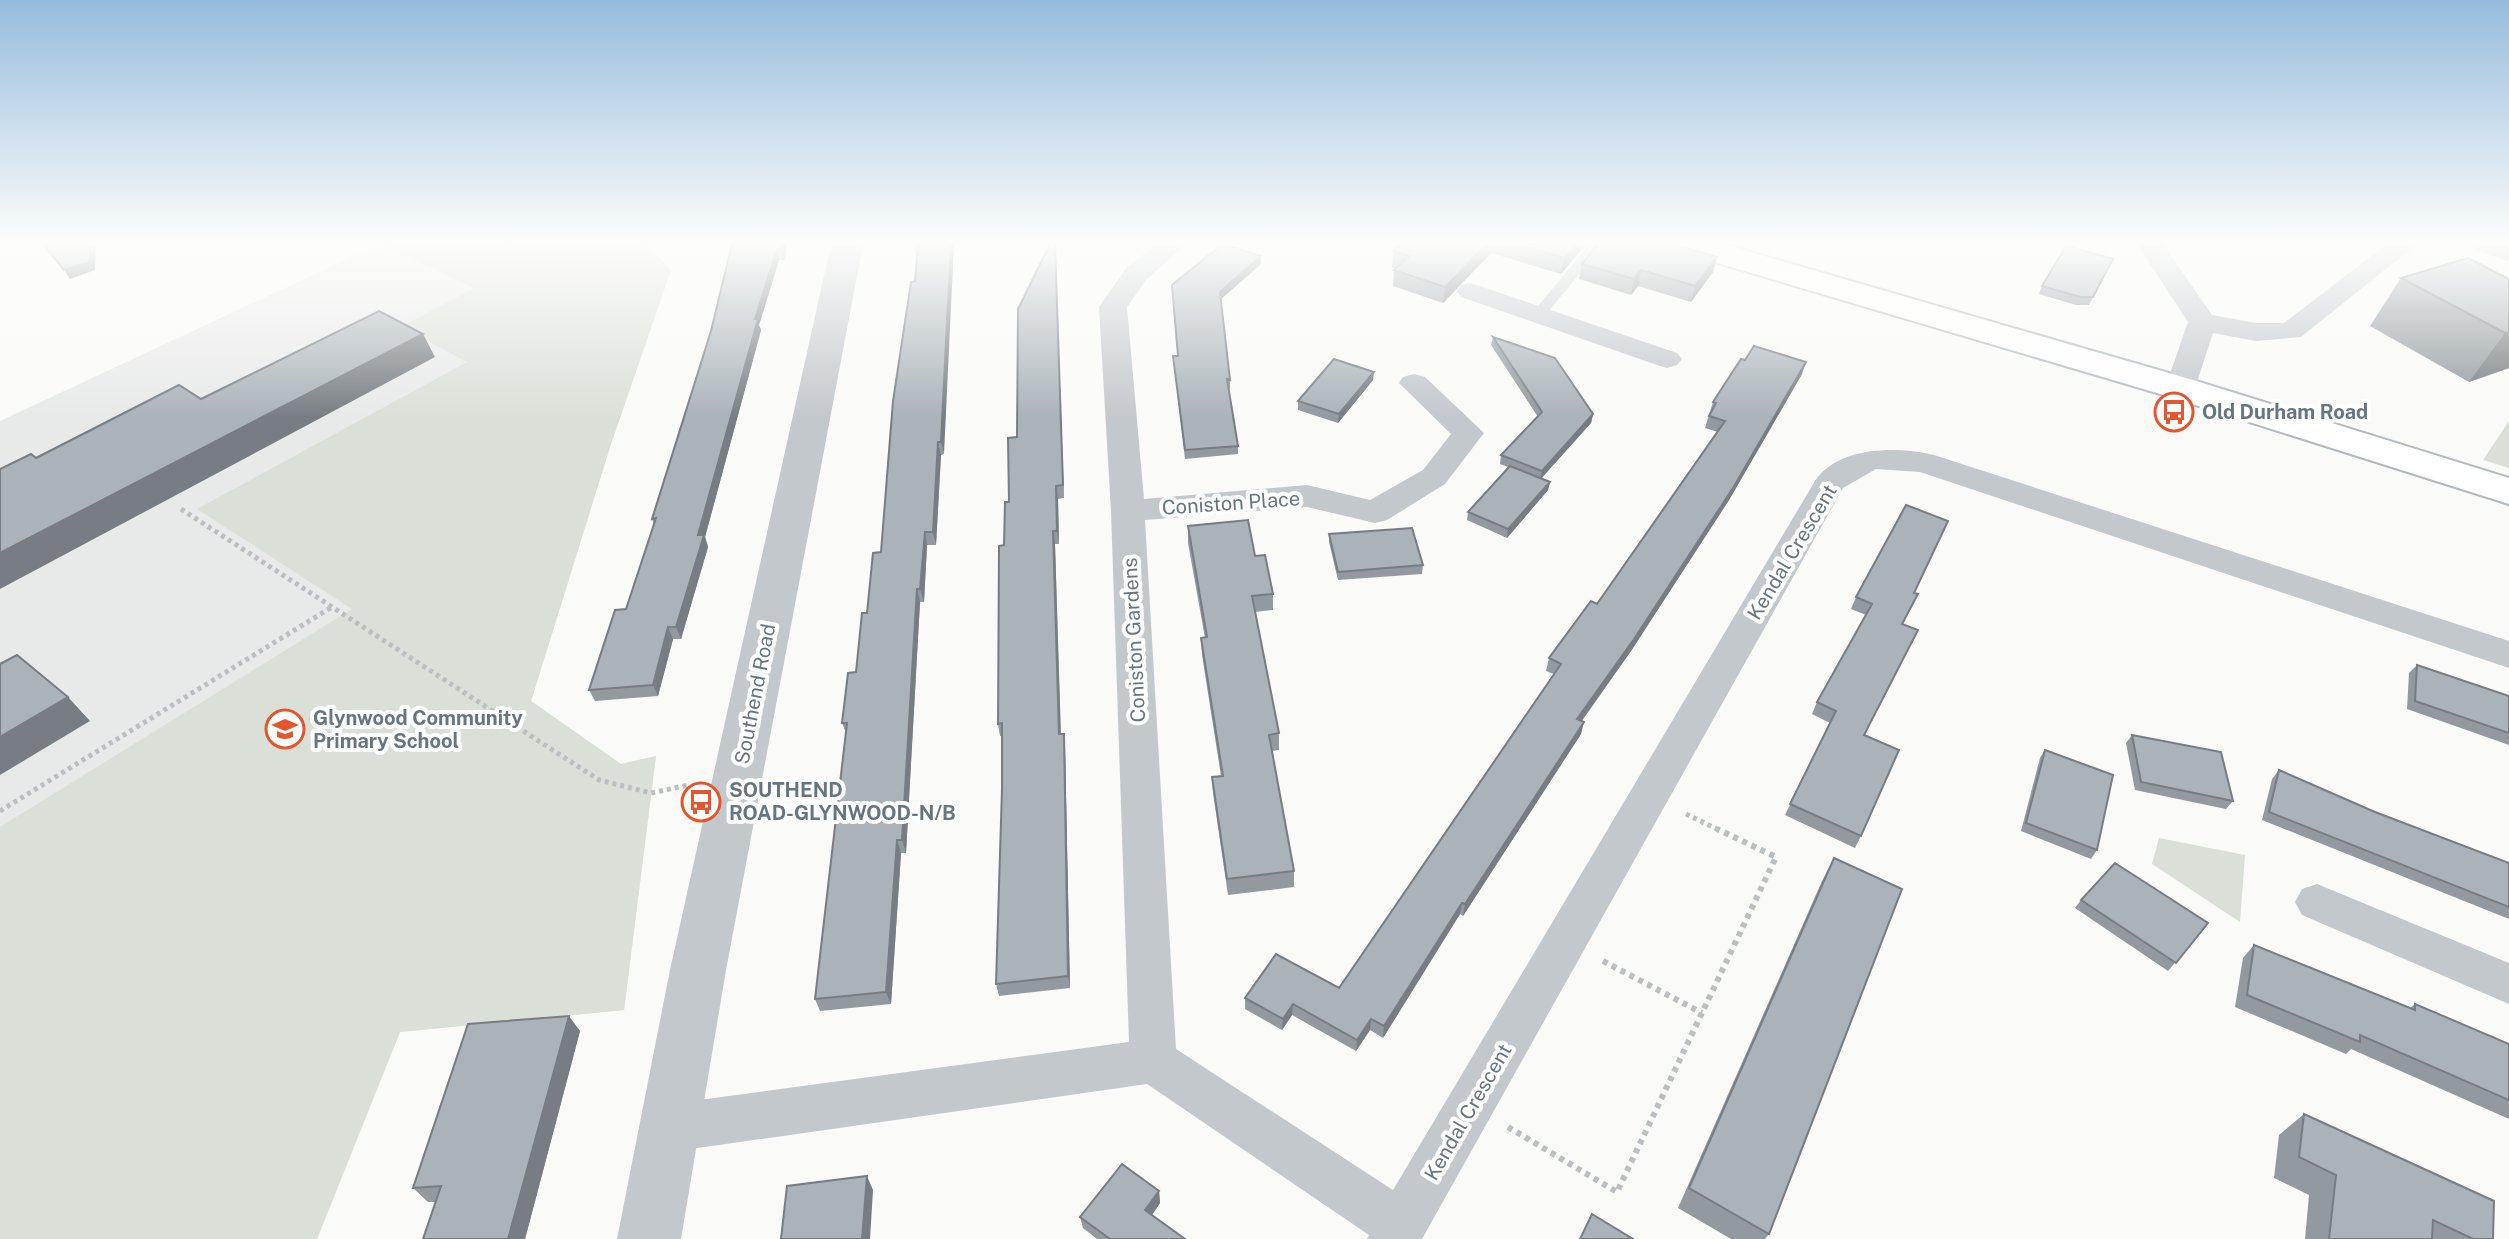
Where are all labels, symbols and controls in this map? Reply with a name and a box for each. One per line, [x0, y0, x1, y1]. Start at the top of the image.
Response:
bus stop icon: Old Durham Road [2153, 391, 2195, 433]
place label: Old Durham Road [2202, 400, 2368, 424]
street label: Kendal Crescent [1742, 480, 1842, 624]
street label: Coniston Place [1161, 486, 1301, 520]
street label: Coniston Gardens [1118, 557, 1150, 723]
street label: Southend Road [730, 622, 780, 766]
place label: Glynwood Community Primary School [313, 706, 523, 753]
school or university icon: Glynwood Community Primary School [264, 708, 306, 750]
place label: SOUTHEND ROAD-GLYNWOOD-N/B [729, 778, 956, 825]
bus stop icon: SOUTHEND ROAD-GLYNWOOD-N/B [680, 781, 722, 823]
street label: Kendal Crescent [1419, 1039, 1517, 1185]

